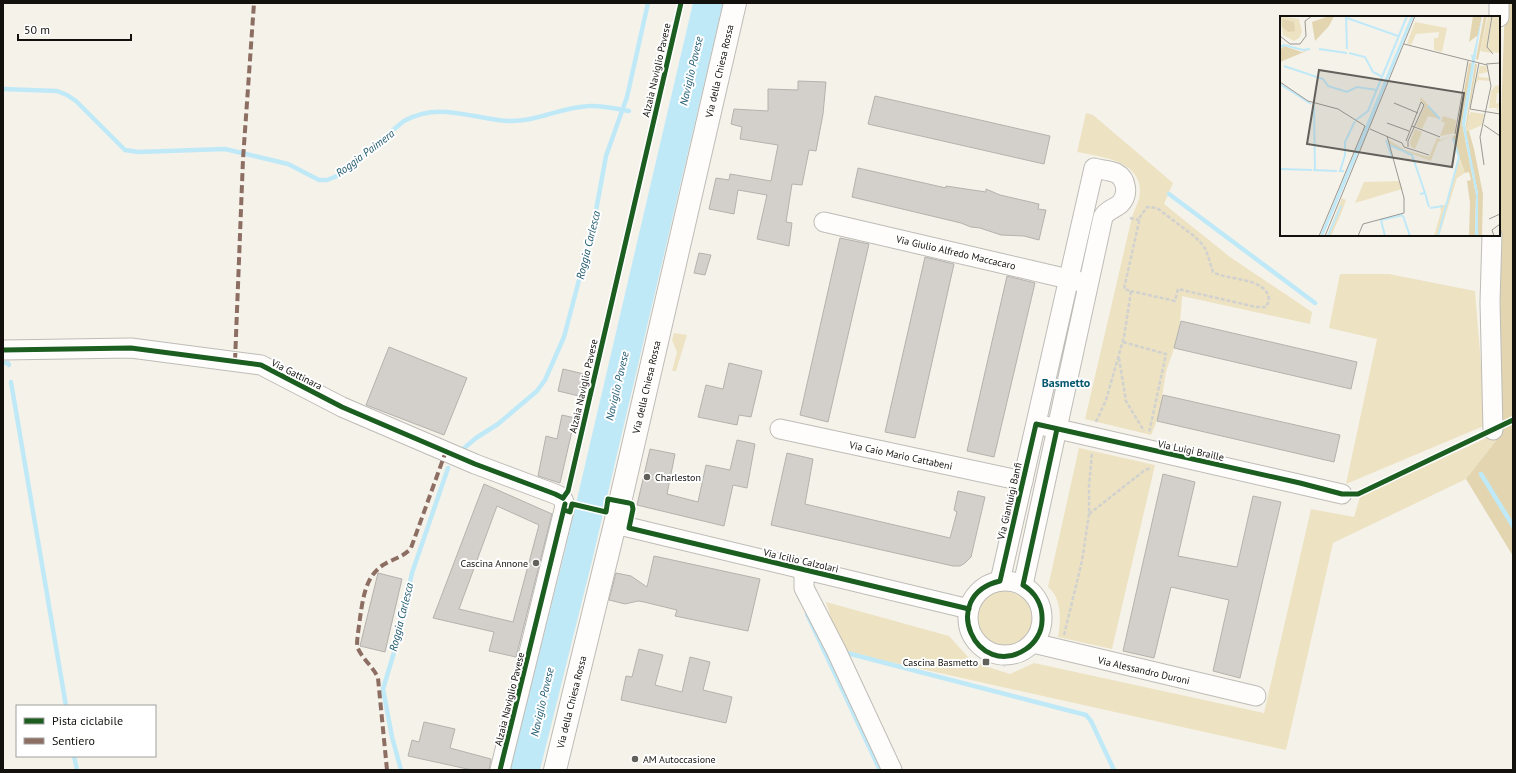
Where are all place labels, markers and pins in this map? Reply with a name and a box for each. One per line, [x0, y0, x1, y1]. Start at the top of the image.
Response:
place label: Charleston [655, 471, 701, 484]
marker: Charleston [642, 472, 652, 482]
place label: Cascina Annone [461, 557, 528, 570]
marker: Cascina Annone [531, 558, 541, 568]
place label: Cascina Basmetto [903, 656, 978, 669]
marker: Cascina Basmetto [981, 657, 991, 667]
place label: AM Autoccasione [643, 753, 716, 766]
marker: AM Autoccasione [630, 754, 640, 764]

